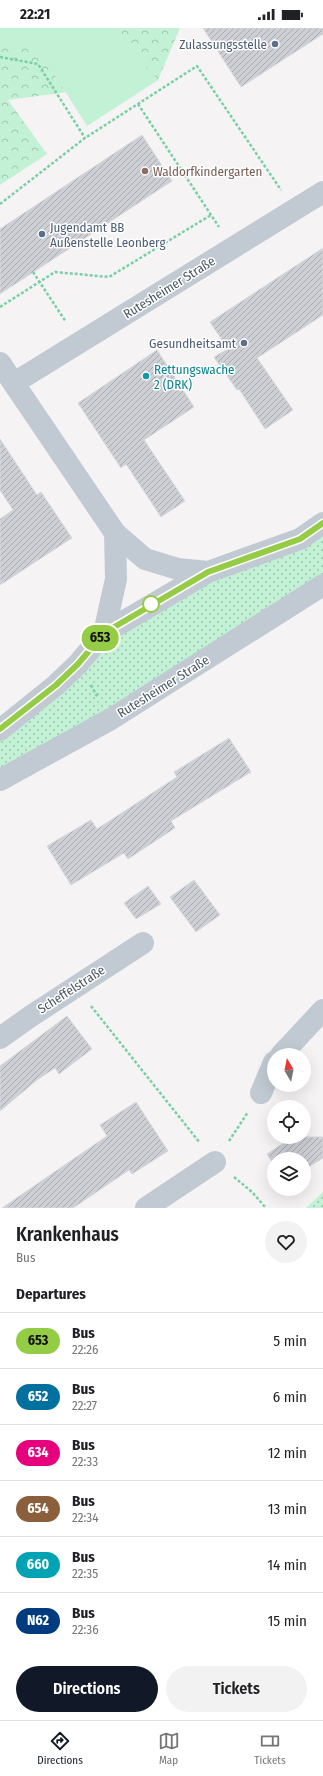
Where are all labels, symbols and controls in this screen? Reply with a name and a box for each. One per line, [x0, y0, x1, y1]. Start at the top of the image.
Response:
text: 22:21 [20, 5, 50, 23]
place label: Zulassungsstelle [179, 37, 267, 52]
marker: Zulassungsstelle [270, 39, 280, 49]
place label: Waldorfkindergarten [153, 164, 262, 179]
marker: Waldorfkindergarten [140, 166, 150, 176]
place label: Jugendamt BB Außenstelle Leonberg [50, 220, 166, 250]
marker: Jugendamt BB Außenstelle Leonberg [37, 229, 47, 239]
street label: Rutesheimer Straße [121, 253, 218, 322]
place label: Gesundheitsamt [149, 336, 237, 351]
marker: Gesundheitsamt [239, 338, 249, 348]
place label: Rettungswache 2 (DRK) [154, 362, 235, 392]
marker: Rettungswache 2 (DRK) [141, 371, 151, 381]
unlabelled marker [142, 595, 160, 613]
line badge: 653 [77, 625, 123, 651]
text: 653 [90, 629, 110, 646]
street label: Rutesheimer Straße [115, 652, 212, 721]
street label: Scheffelstraße [35, 962, 108, 1017]
north arrow [267, 1048, 311, 1092]
map controls [267, 1048, 311, 1196]
button: locate [267, 1100, 311, 1144]
button: layers [267, 1152, 311, 1196]
button: heart [265, 1221, 307, 1263]
text: Krankenhaus [16, 1223, 119, 1246]
text: Bus [16, 1250, 35, 1265]
text: Departures [16, 1285, 86, 1303]
text: Bus [72, 1324, 95, 1342]
text: 653 [28, 1332, 48, 1349]
text: 5 min [273, 1332, 307, 1350]
text: 22:26 [72, 1342, 98, 1357]
text: Bus [72, 1380, 95, 1398]
text: 652 [28, 1388, 48, 1405]
text: 6 min [273, 1388, 307, 1406]
text: 22:27 [72, 1398, 97, 1413]
text: Bus [72, 1436, 95, 1454]
text: 634 [28, 1444, 49, 1461]
text: 12 min [268, 1444, 307, 1462]
text: 22:33 [72, 1454, 98, 1469]
text: Bus [72, 1492, 95, 1510]
text: 654 [27, 1500, 49, 1517]
text: 13 min [268, 1500, 307, 1518]
text: 22:34 [72, 1510, 98, 1525]
text: Bus [72, 1548, 95, 1566]
text: 660 [27, 1556, 49, 1573]
text: 14 min [267, 1556, 307, 1574]
text: 22:35 [72, 1566, 98, 1581]
text: Bus [72, 1604, 95, 1622]
text: N62 [27, 1612, 49, 1629]
text: 15 min [268, 1612, 307, 1630]
text: 22:36 [72, 1622, 99, 1637]
button: Directions [16, 1666, 158, 1712]
button: Tickets [166, 1666, 307, 1712]
tab: Directions [37, 1730, 83, 1767]
tab: Map [158, 1730, 180, 1767]
tab: Tickets [254, 1730, 286, 1767]

